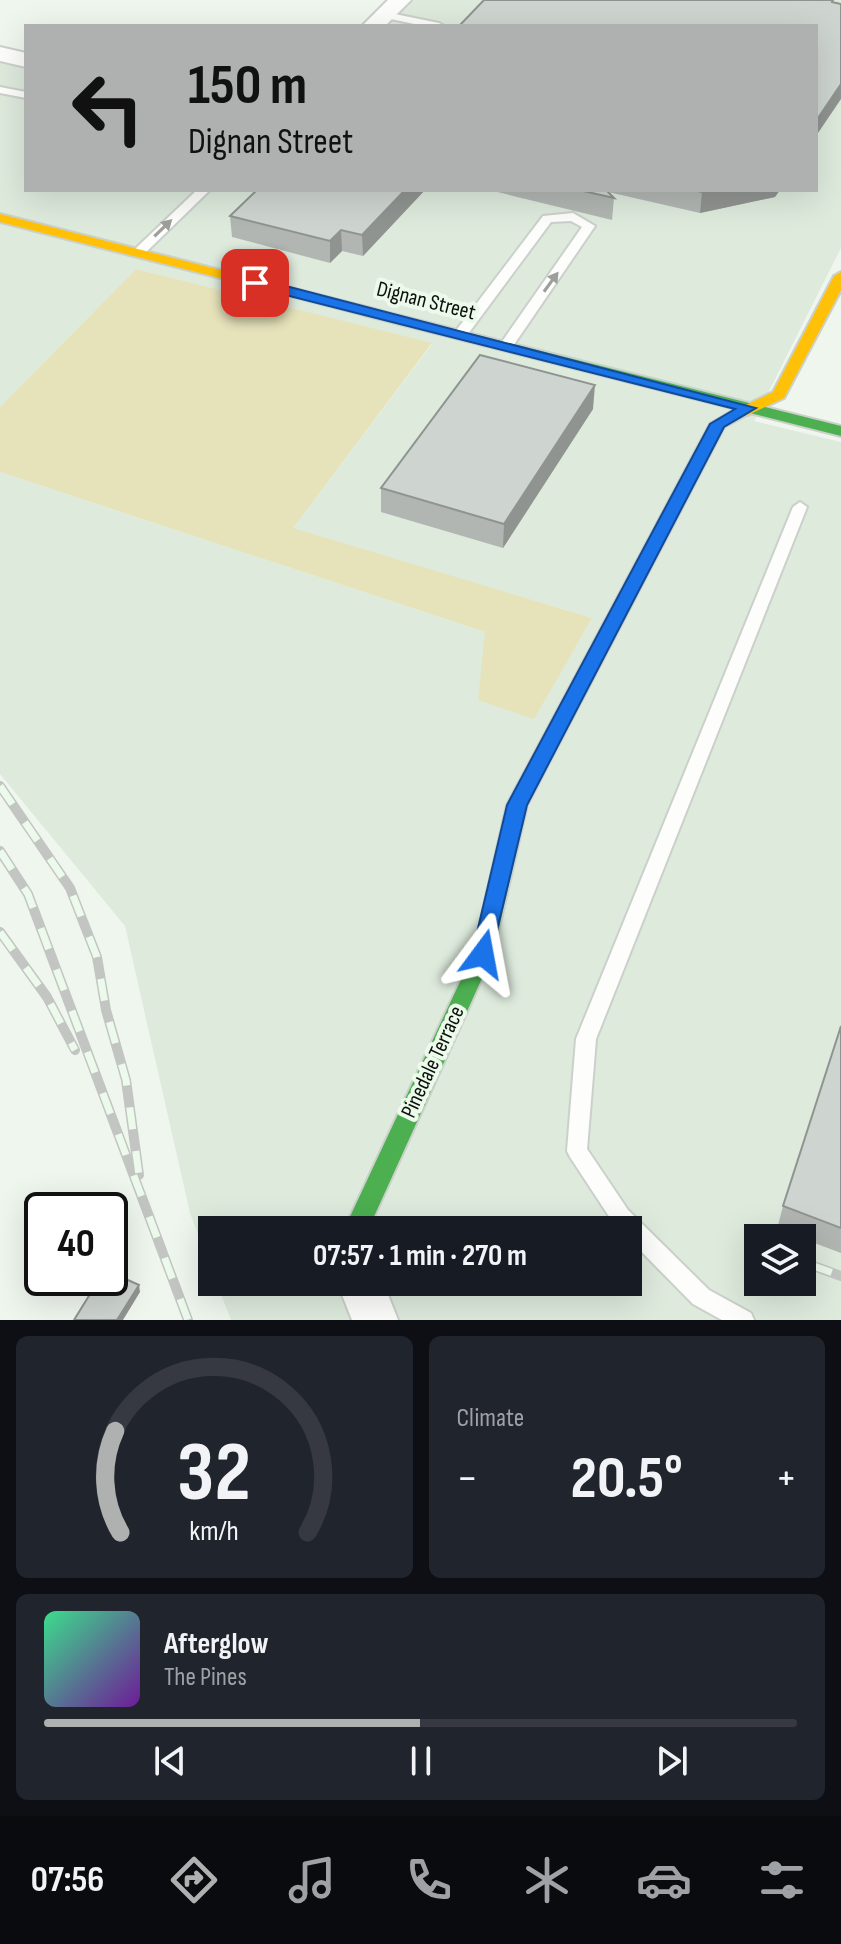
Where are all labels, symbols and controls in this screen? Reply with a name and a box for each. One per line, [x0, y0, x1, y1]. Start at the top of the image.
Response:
text: 150 m [188, 53, 307, 120]
icon: left [56, 56, 160, 160]
text: Dignan Street [188, 121, 353, 164]
one-way arrow [153, 220, 172, 238]
pin [221, 249, 289, 317]
icon: arrive [233, 261, 277, 305]
one-way arrow [543, 272, 558, 293]
street label: Dignan Street [374, 276, 479, 326]
position arrow [441, 912, 525, 996]
street label: Pinedale Terrace [395, 1002, 471, 1122]
speed limit sign: 40 [24, 1192, 128, 1296]
map controls [744, 1224, 816, 1296]
button: layers [744, 1224, 816, 1296]
text: 07:57 · 1 min · 270 m [313, 1238, 527, 1274]
text: Climate [457, 1403, 524, 1434]
text: 32 [177, 1424, 251, 1524]
text: 20.5° [571, 1443, 683, 1515]
text: − [457, 1452, 478, 1505]
text: + [775, 1452, 797, 1505]
text: km/h [190, 1514, 239, 1549]
text: Afterglow [164, 1626, 269, 1662]
text: The Pines [164, 1662, 247, 1693]
icon: previous [148, 1739, 192, 1783]
icon: pause [399, 1739, 443, 1783]
icon: next [650, 1739, 694, 1783]
icon: directions [166, 1852, 222, 1908]
icon: music [284, 1852, 340, 1908]
icon: phone [401, 1852, 457, 1908]
icon: climate [519, 1852, 575, 1908]
icon: car [636, 1852, 692, 1908]
icon: filters [754, 1852, 810, 1908]
text: 07:56 [31, 1859, 104, 1902]

